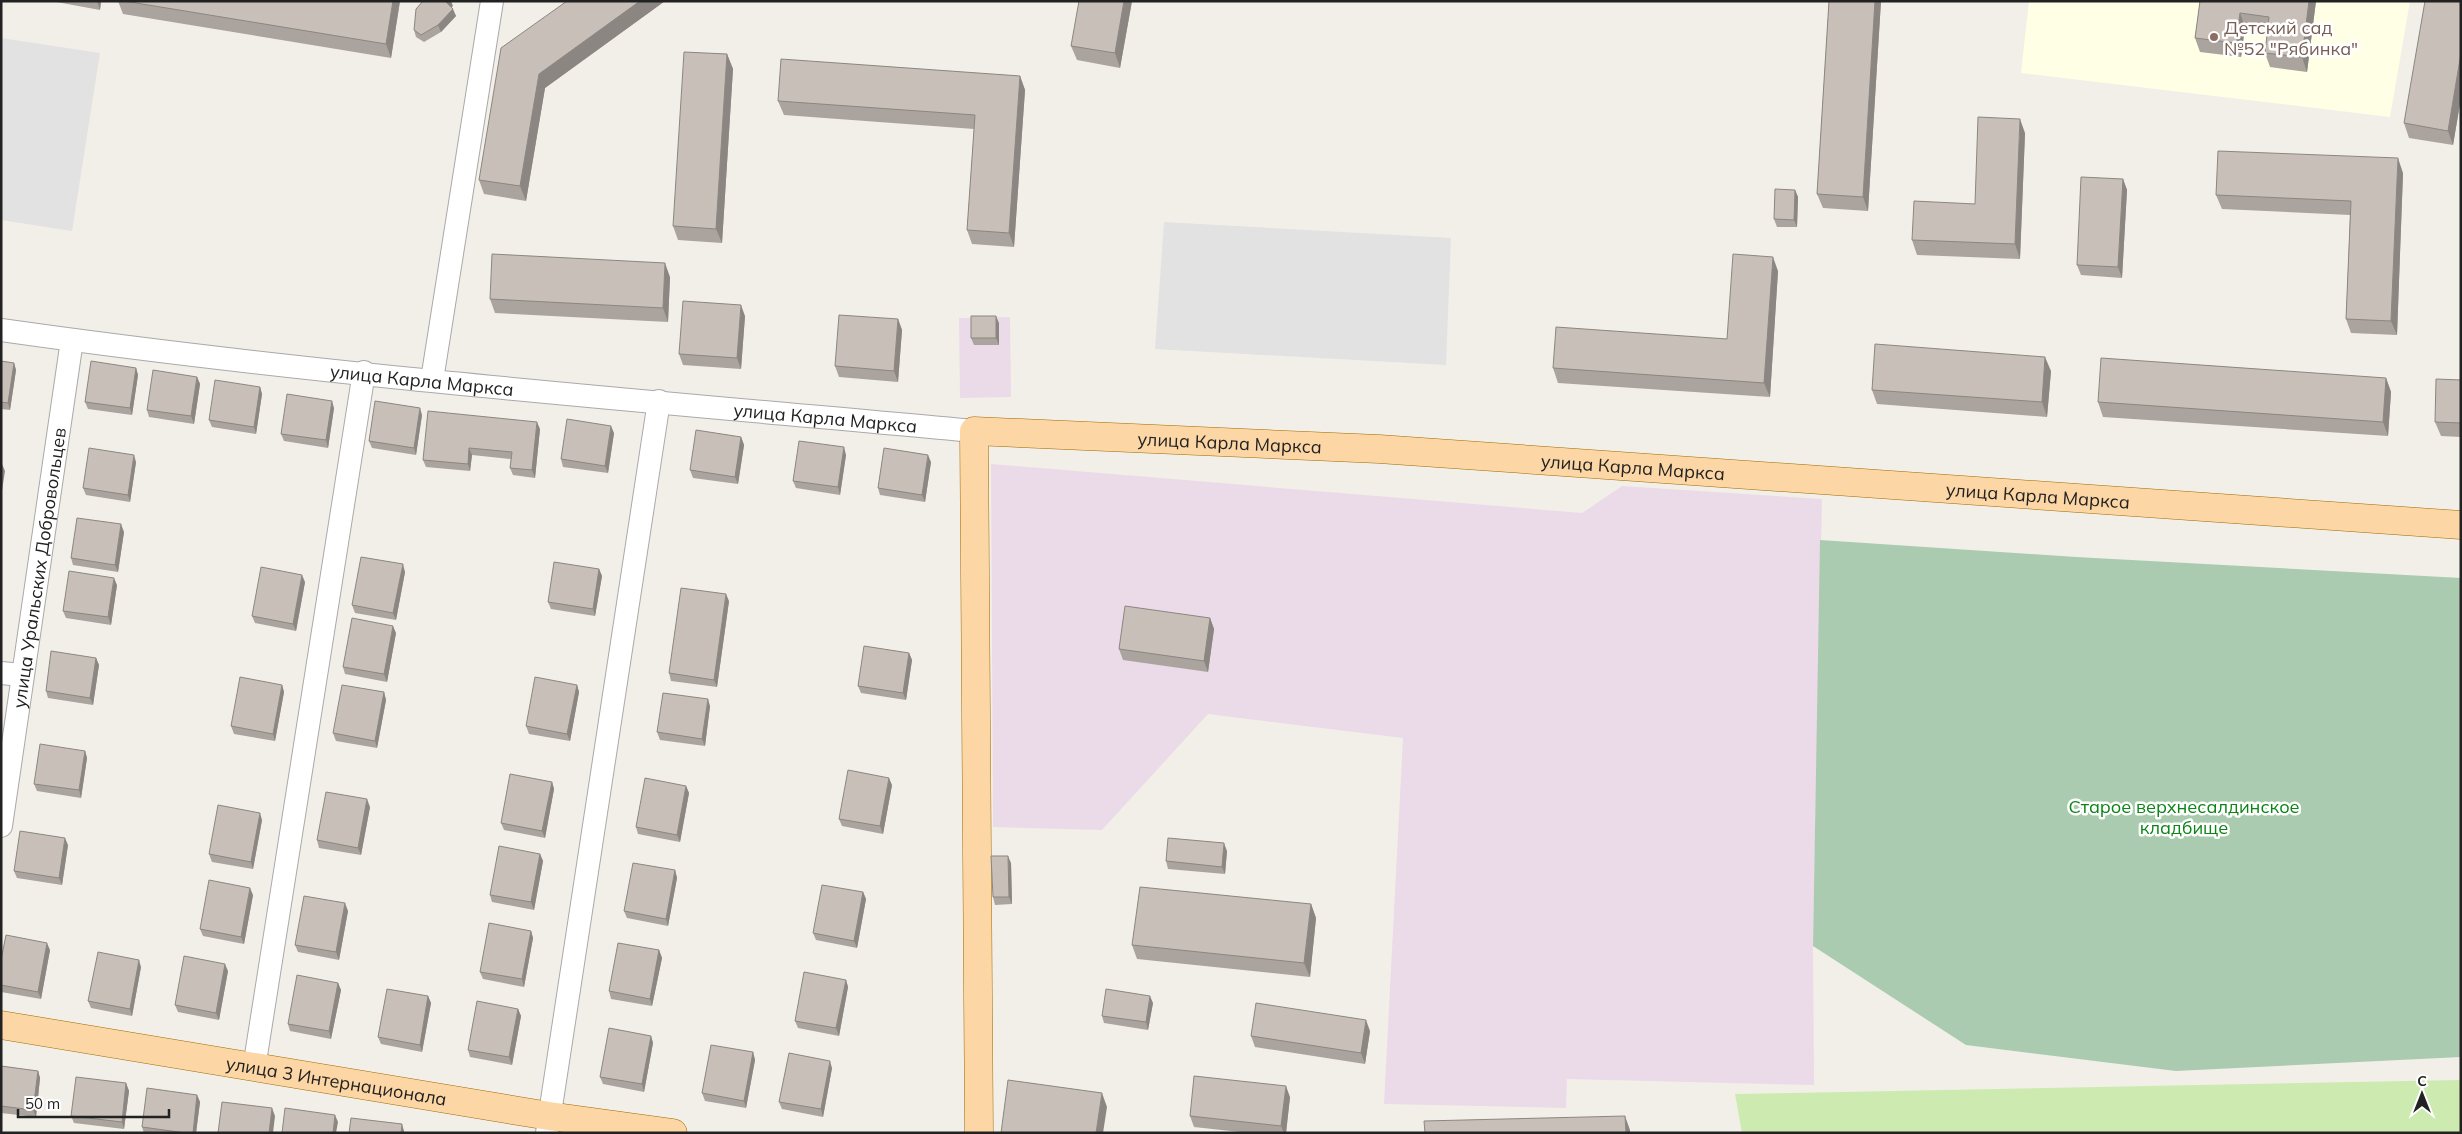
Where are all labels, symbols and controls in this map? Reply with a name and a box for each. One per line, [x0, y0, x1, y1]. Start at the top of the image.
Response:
place label: Детский сад №52 "Рябинка" [2224, 16, 2358, 60]
marker: Детский сад №52 "Рябинка" [2208, 31, 2220, 43]
street label: улица Карла Маркса [329, 359, 515, 401]
street label: улица Карла Маркса [732, 398, 918, 437]
street label: улица Уральских Добровольцев [7, 426, 71, 710]
street label: улица Карла Маркса [1137, 427, 1322, 458]
street label: улица Карла Маркса [1540, 449, 1726, 485]
street label: улица Карла Маркса [1945, 477, 2131, 513]
park label: Старое верхнесалдинское кладбище [2068, 795, 2300, 839]
street label: улица 3 Интернационала [224, 1051, 448, 1110]
north arrow [2397, 1069, 2447, 1119]
text: С [2417, 1072, 2427, 1090]
scale bar [18, 1086, 169, 1118]
text: 50 m [25, 1094, 60, 1113]

